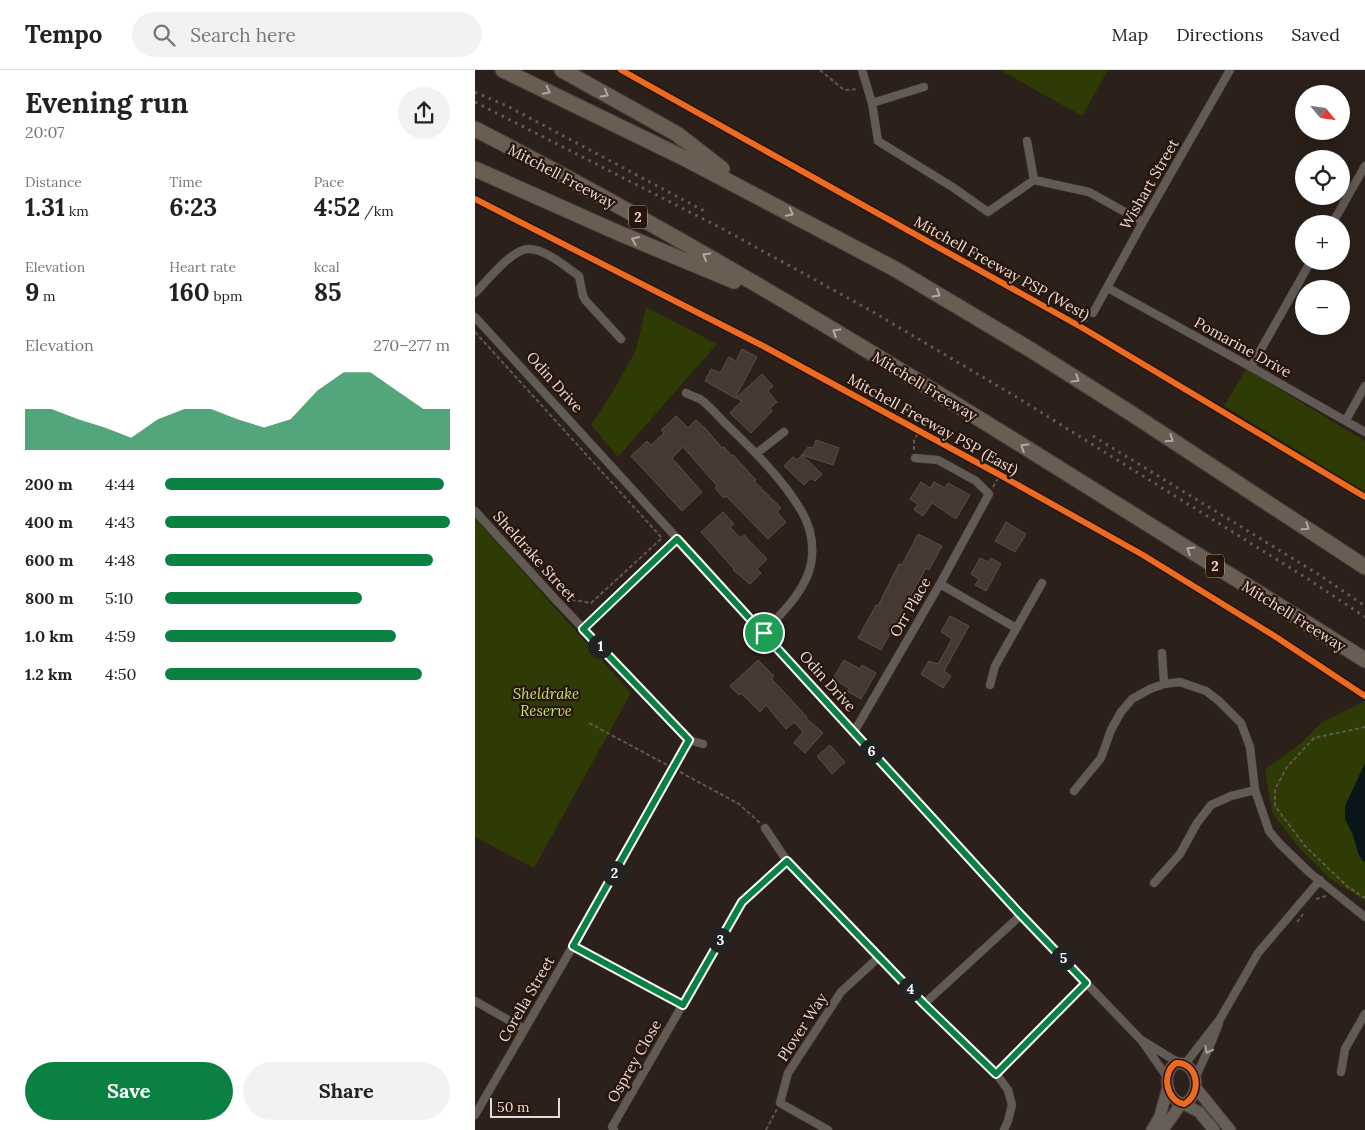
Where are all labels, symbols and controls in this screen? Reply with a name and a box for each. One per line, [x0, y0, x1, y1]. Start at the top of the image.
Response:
search box [132, 12, 482, 57]
text: Tempo [25, 19, 102, 50]
icon: search [150, 21, 178, 49]
text: Search here [190, 23, 296, 47]
text: Map [1112, 23, 1148, 46]
text: Directions [1176, 23, 1263, 46]
text: Saved [1291, 23, 1340, 46]
text: Evening run [25, 85, 188, 121]
one-way arrow [541, 85, 550, 95]
north arrow [1295, 85, 1350, 140]
map controls [1295, 85, 1350, 335]
button: share [398, 87, 450, 139]
one-way arrow [599, 88, 608, 98]
text: 20:07 [25, 122, 65, 142]
street label: Wishart Street [1115, 135, 1183, 233]
street label: Mitchell Freeway [505, 140, 619, 212]
button: locate [1295, 150, 1350, 205]
text: Distance [25, 173, 82, 191]
text: Time [169, 173, 202, 191]
text: Pace [314, 173, 344, 191]
text: 1.31 [25, 191, 65, 223]
text: 6:23 [169, 191, 217, 223]
text: 4:52 [314, 191, 360, 223]
text: km [65, 202, 89, 220]
text: /km [360, 202, 394, 220]
road number: 2 [629, 206, 647, 228]
one-way arrow [785, 207, 794, 217]
street label: Mitchell Freeway PSP (West) [910, 212, 1094, 325]
button: + [1295, 215, 1350, 270]
one-way arrow [631, 236, 640, 247]
one-way arrow [702, 252, 711, 262]
text: Elevation [25, 258, 85, 276]
text: Heart rate [169, 258, 236, 276]
text: kcal [314, 258, 340, 276]
text: 9 [25, 276, 39, 308]
text: 160 [169, 276, 210, 308]
text: 85 [314, 276, 341, 308]
button: − [1295, 280, 1350, 335]
text: m [39, 287, 56, 305]
text: bpm [210, 287, 242, 305]
one-way arrow [932, 288, 941, 298]
street label: Pomarine Drive [1191, 312, 1295, 382]
one-way arrow [833, 328, 842, 338]
text: Elevation [25, 335, 94, 355]
text: 270–277 m [373, 335, 450, 355]
street label: Mitchell Freeway [869, 347, 981, 425]
street label: Odin Drive [523, 348, 587, 416]
street label: Mitchell Freeway PSP (East) [844, 369, 1022, 480]
one-way arrow [1071, 372, 1080, 382]
one-way arrow [1165, 432, 1174, 442]
one-way arrow [1020, 443, 1029, 453]
text: 200 m [25, 474, 73, 494]
text: 4:44 [105, 474, 135, 494]
street label: Sheldrake Street [489, 507, 581, 605]
text: 400 m [25, 512, 73, 532]
text: 4:43 [105, 512, 135, 532]
one-way arrow [1301, 521, 1310, 531]
one-way arrow [1187, 547, 1196, 557]
text: 600 m [25, 550, 73, 570]
text: 4:48 [105, 550, 135, 570]
road number: 2 [1206, 554, 1224, 578]
street label: Orr Place [885, 574, 935, 640]
street label: Mitchell Freeway [1238, 576, 1350, 656]
text: 800 m [25, 588, 73, 608]
text: 5:10 [105, 588, 133, 608]
pin [743, 612, 785, 654]
icon: arrive [750, 619, 778, 647]
text: 1.0 km [25, 626, 74, 646]
text: 4:59 [105, 626, 136, 646]
pin: 1 [587, 634, 613, 658]
text: 1 [598, 637, 603, 655]
street label: Odin Drive [796, 647, 860, 715]
text: 1.2 km [25, 664, 72, 684]
text: 4:50 [105, 664, 136, 684]
park label: Sheldrake Reserve [513, 684, 579, 720]
pin: 6 [859, 738, 883, 764]
text: 6 [867, 742, 876, 760]
pin: 2 [601, 860, 627, 886]
text: 2 [611, 864, 618, 882]
pin: 3 [707, 928, 733, 952]
text: 3 [717, 931, 724, 949]
pin: 5 [1051, 946, 1075, 970]
text: 5 [1060, 949, 1067, 967]
street label: Corella Street [494, 952, 558, 1045]
pin: 4 [897, 976, 923, 1002]
text: 4 [907, 980, 914, 998]
street label: Plover Way [773, 989, 831, 1065]
street label: Osprey Close [603, 1016, 665, 1106]
one-way arrow [1204, 1044, 1214, 1053]
button: Save [25, 1062, 233, 1120]
button: Share [243, 1062, 450, 1120]
scale bar [490, 1095, 560, 1118]
text: 50 m [497, 1098, 530, 1116]

